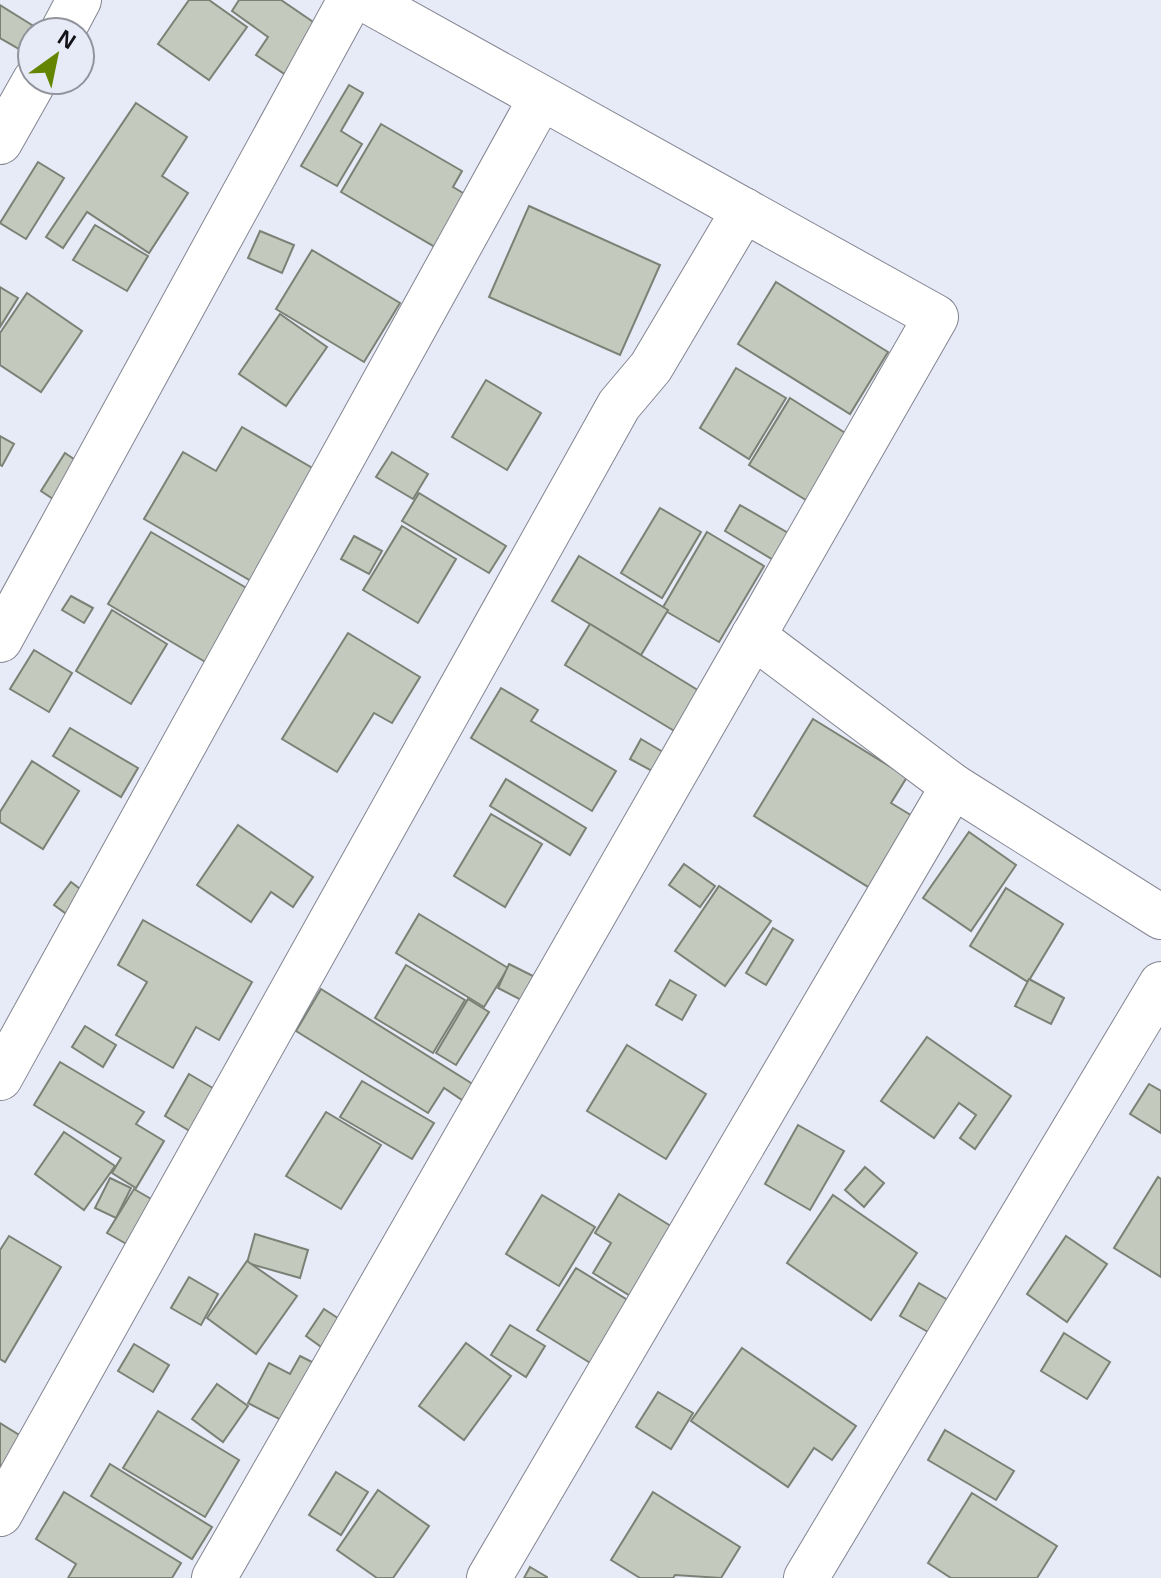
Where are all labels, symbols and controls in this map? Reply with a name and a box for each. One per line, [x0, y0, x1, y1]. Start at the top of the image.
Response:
north arrow [16, 16, 96, 96]
text: N [53, 25, 80, 54]

